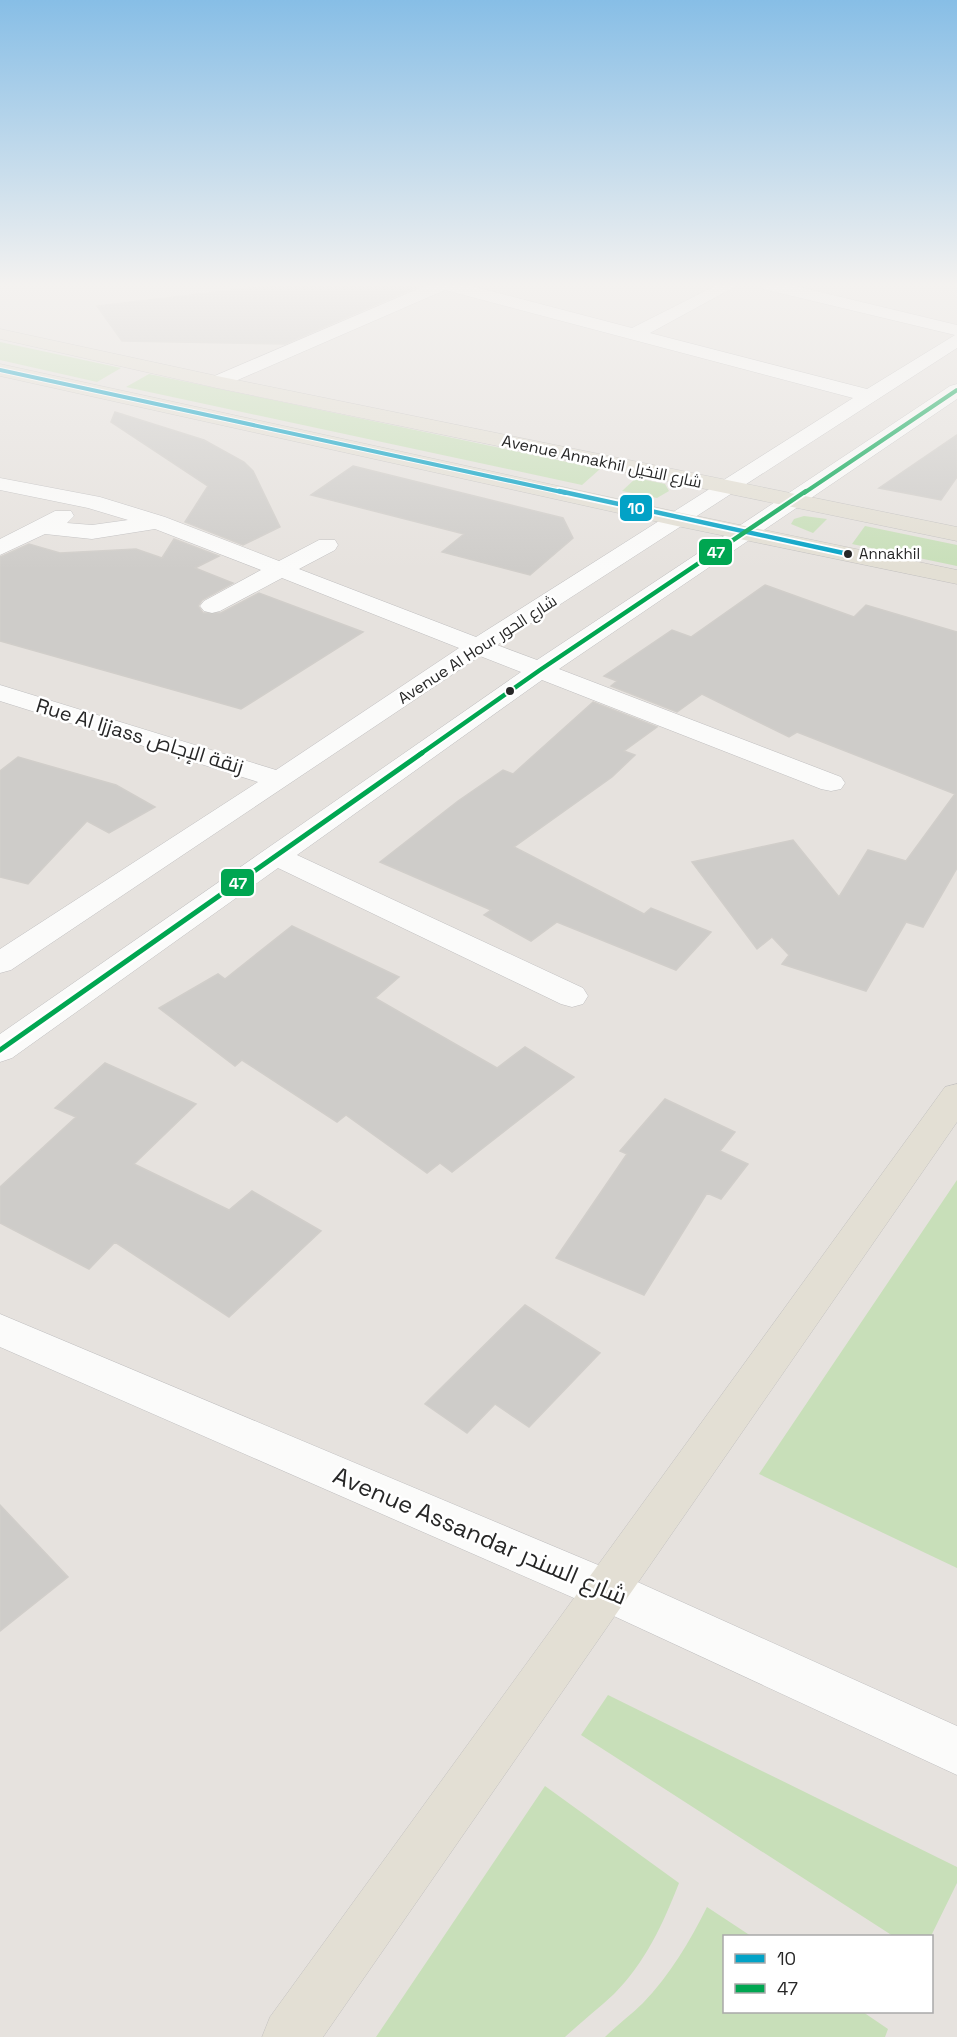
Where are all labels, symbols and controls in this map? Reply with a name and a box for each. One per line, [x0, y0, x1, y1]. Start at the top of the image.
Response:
street label: Avenue Annakhil شارع النخيل [500, 430, 704, 494]
line badge: 10 [619, 494, 653, 522]
text: 10 [627, 498, 645, 519]
line badge: 47 [698, 538, 733, 566]
text: 47 [707, 542, 725, 563]
place label: Annakhil [859, 544, 920, 563]
marker: Annakhil [842, 548, 854, 560]
street label: Avenue Al Hour شارع الحور [394, 590, 561, 710]
unlabelled marker [504, 685, 516, 697]
street label: Rue Al Ijjass زنقة الإجاص [33, 692, 247, 780]
line badge: 47 [220, 868, 255, 897]
text: 47 [229, 873, 247, 894]
street label: Avenue Assandar شارع السندر [328, 1459, 632, 1613]
legend [723, 1935, 933, 2013]
text: 10 [777, 1947, 796, 1970]
text: 47 [777, 1977, 798, 2000]

